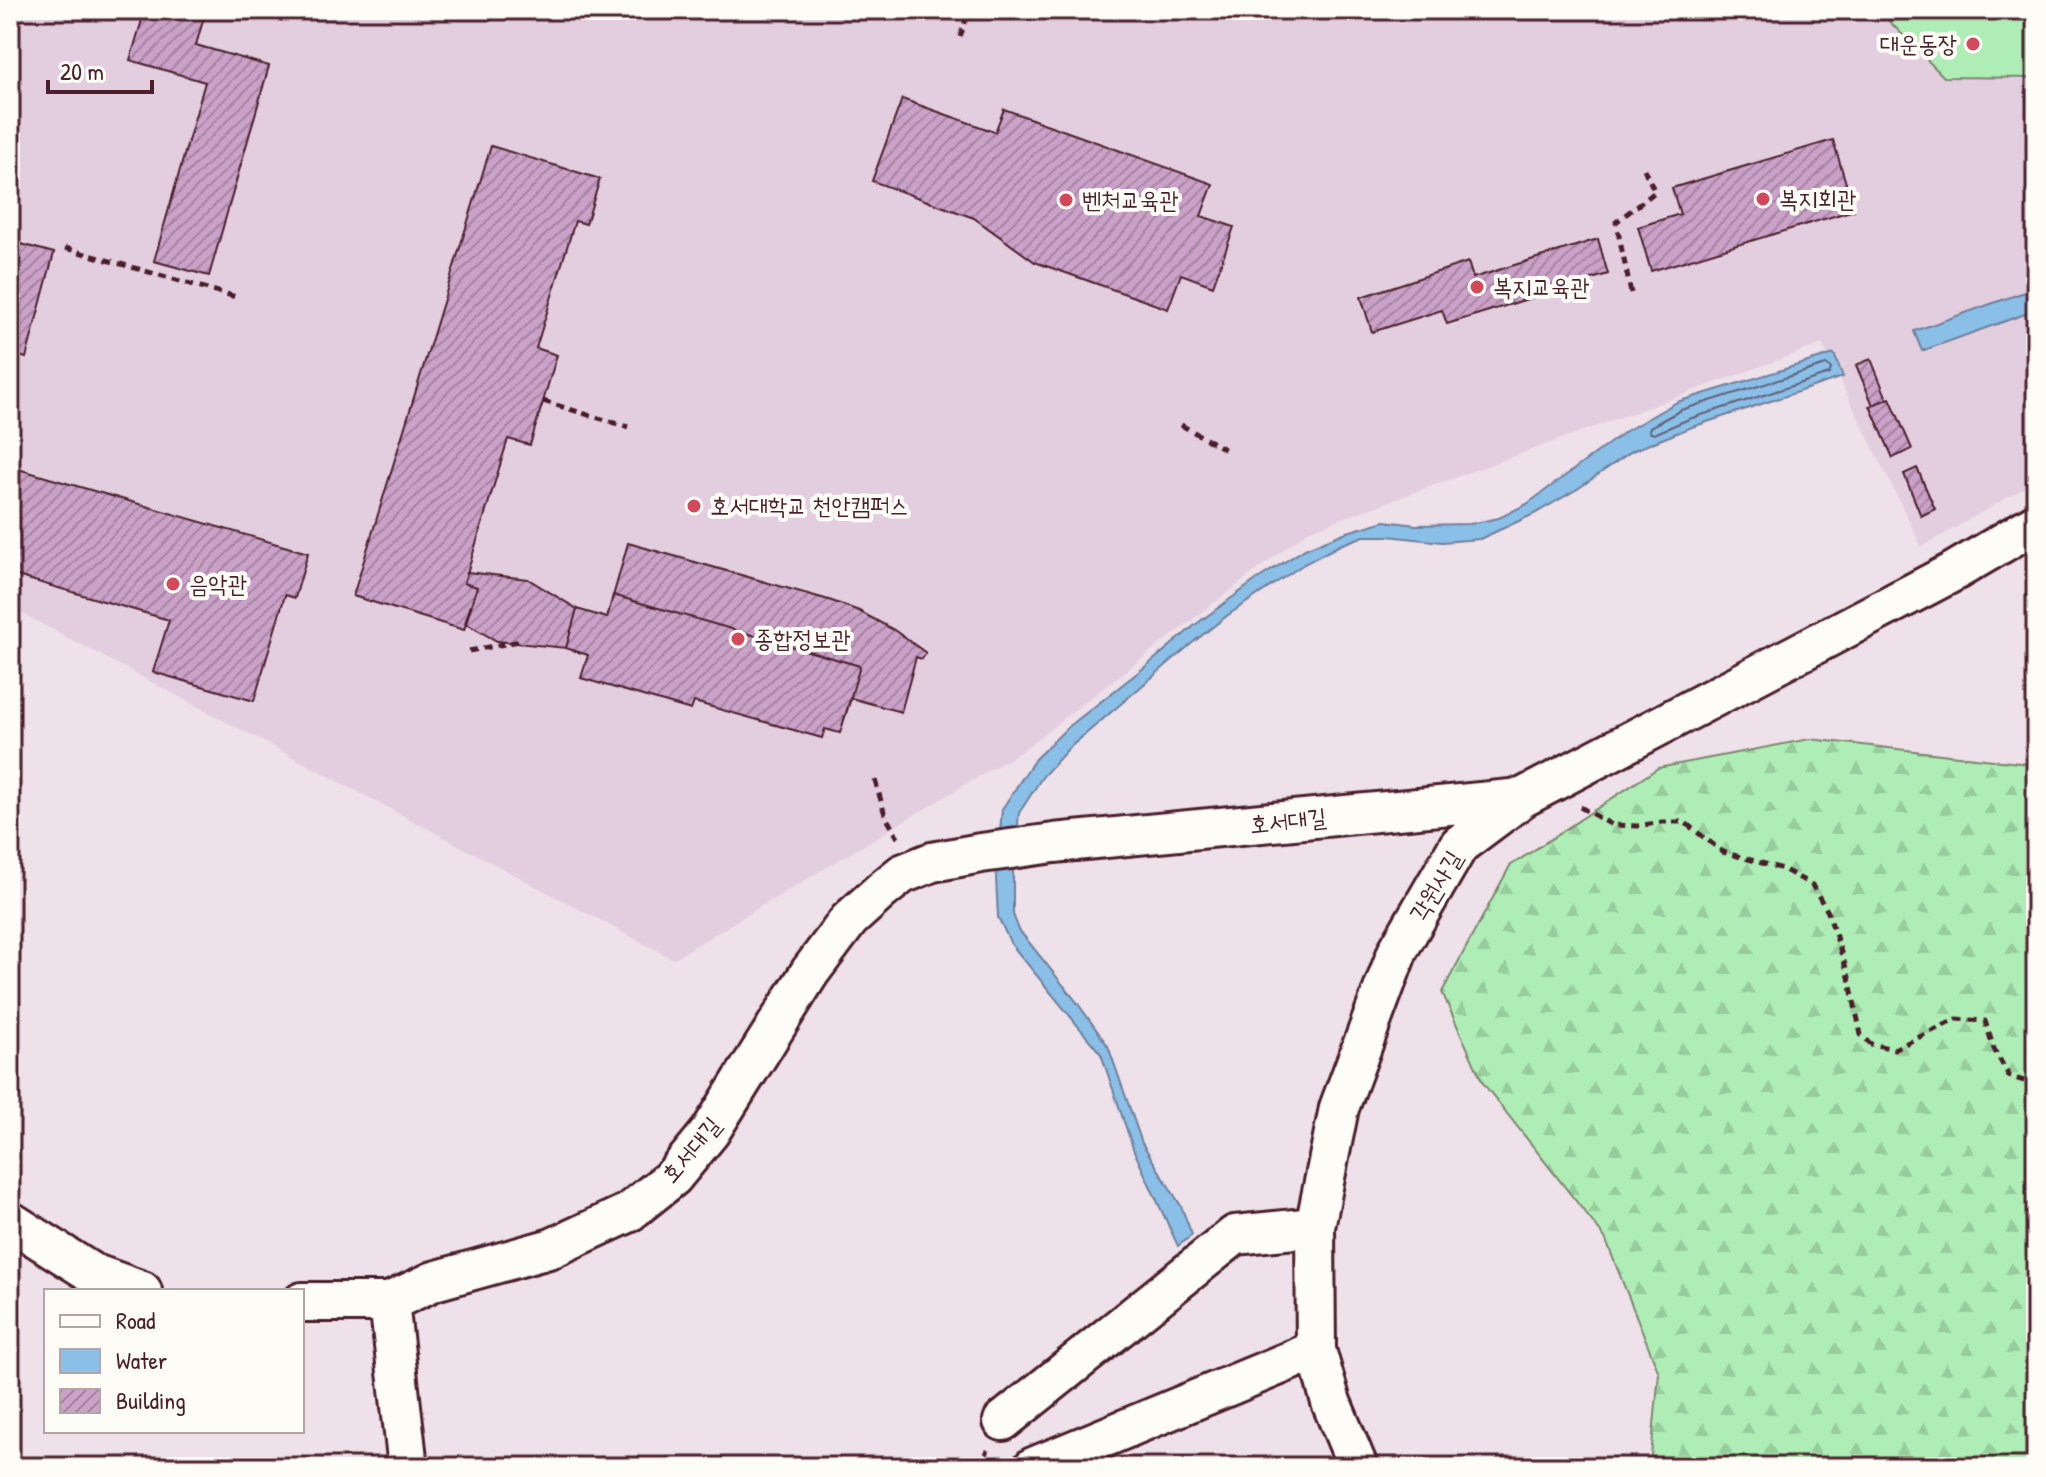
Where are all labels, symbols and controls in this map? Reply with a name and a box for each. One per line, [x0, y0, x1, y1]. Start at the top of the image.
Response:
place label: 대운동장 [1880, 27, 1957, 59]
marker: 대운동장 [1964, 35, 1982, 53]
scale bar [48, 44, 152, 94]
text: 20 m [60, 55, 104, 87]
place label: 복지회관 [1779, 182, 1856, 214]
place label: 벤처교육관 [1082, 183, 1179, 215]
marker: 복지회관 [1754, 190, 1772, 208]
marker: 벤처교육관 [1057, 191, 1075, 209]
place label: 복지교육관 [1493, 270, 1590, 302]
marker: 복지교육관 [1468, 278, 1486, 296]
place label: 호서대학교 천안캠퍼스 [710, 489, 909, 521]
marker: 호서대학교 천안캠퍼스 [685, 497, 703, 515]
place label: 음악관 [189, 567, 247, 599]
marker: 음악관 [164, 575, 182, 593]
place label: 종합정보관 [754, 622, 851, 654]
marker: 종합정보관 [729, 630, 747, 648]
street label: 호서대길 [1248, 800, 1328, 840]
street label: 각원사길 [1402, 844, 1469, 927]
street label: 호서대길 [653, 1109, 727, 1189]
legend [44, 1289, 304, 1433]
text: Road [116, 1304, 155, 1336]
text: Water [116, 1344, 167, 1376]
text: Building [116, 1384, 186, 1416]

